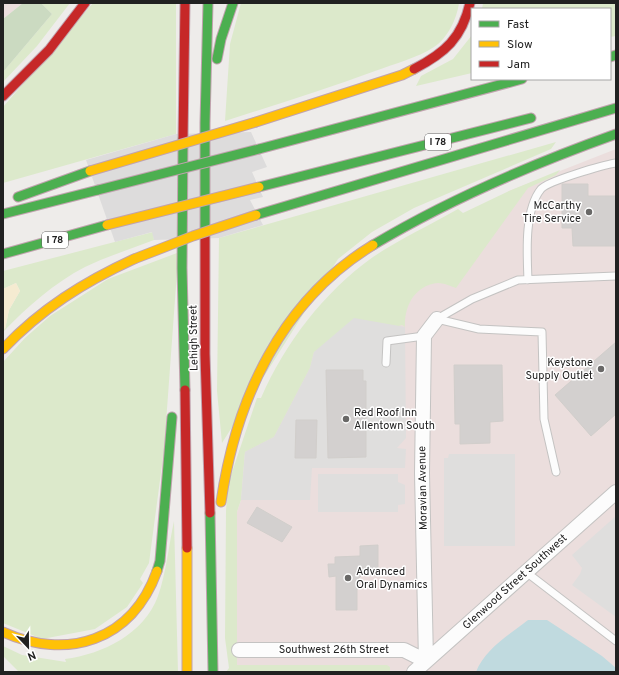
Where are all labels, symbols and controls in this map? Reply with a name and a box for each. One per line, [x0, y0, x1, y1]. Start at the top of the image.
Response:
legend [471, 8, 611, 80]
text: Fast [507, 17, 529, 33]
text: Slow [507, 37, 533, 53]
text: Jam [507, 57, 530, 73]
road number: I 78 [425, 134, 451, 150]
place label: McCarthy Tire Service [523, 199, 581, 226]
marker: McCarthy Tire Service [584, 207, 594, 217]
road number: I 78 [42, 232, 68, 248]
street label: Lehigh Street [186, 305, 202, 371]
place label: Keystone Supply Outlet [525, 356, 593, 383]
marker: Keystone Supply Outlet [596, 364, 606, 374]
place label: Red Roof Inn Allentown South [354, 406, 435, 433]
marker: Red Roof Inn Allentown South [341, 414, 351, 424]
street label: Moravian Avenue [415, 446, 431, 530]
street label: Glenwood Street Southwest [460, 531, 570, 633]
place label: Advanced Oral Dynamics [356, 565, 428, 592]
marker: Advanced Oral Dynamics [343, 573, 353, 583]
north arrow [8, 627, 48, 667]
street label: Southwest 26th Street [279, 643, 389, 657]
text: N [25, 647, 38, 663]

